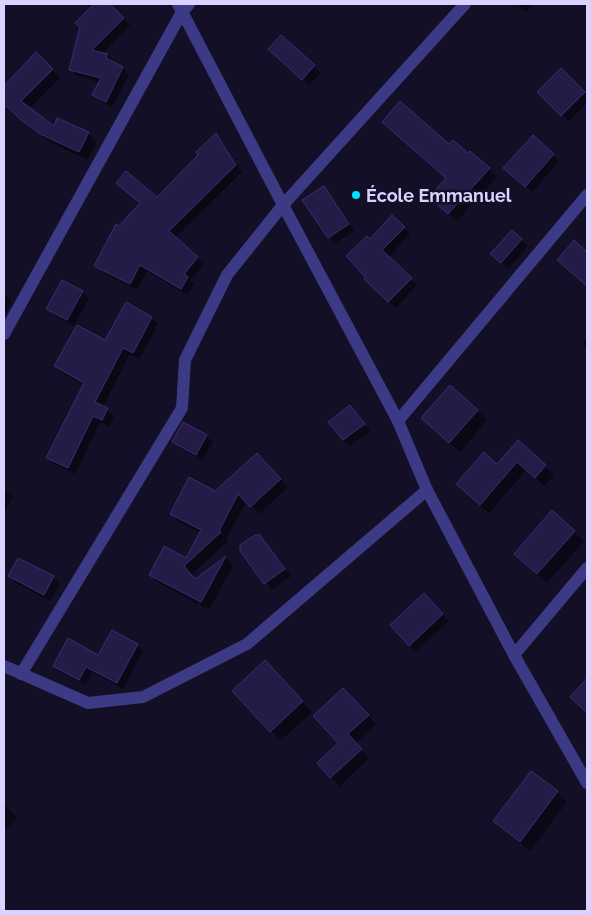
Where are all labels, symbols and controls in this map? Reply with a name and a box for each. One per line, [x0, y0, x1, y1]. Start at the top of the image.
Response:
place label: École Emmanuel [366, 185, 512, 206]
marker: École Emmanuel [350, 189, 362, 201]

